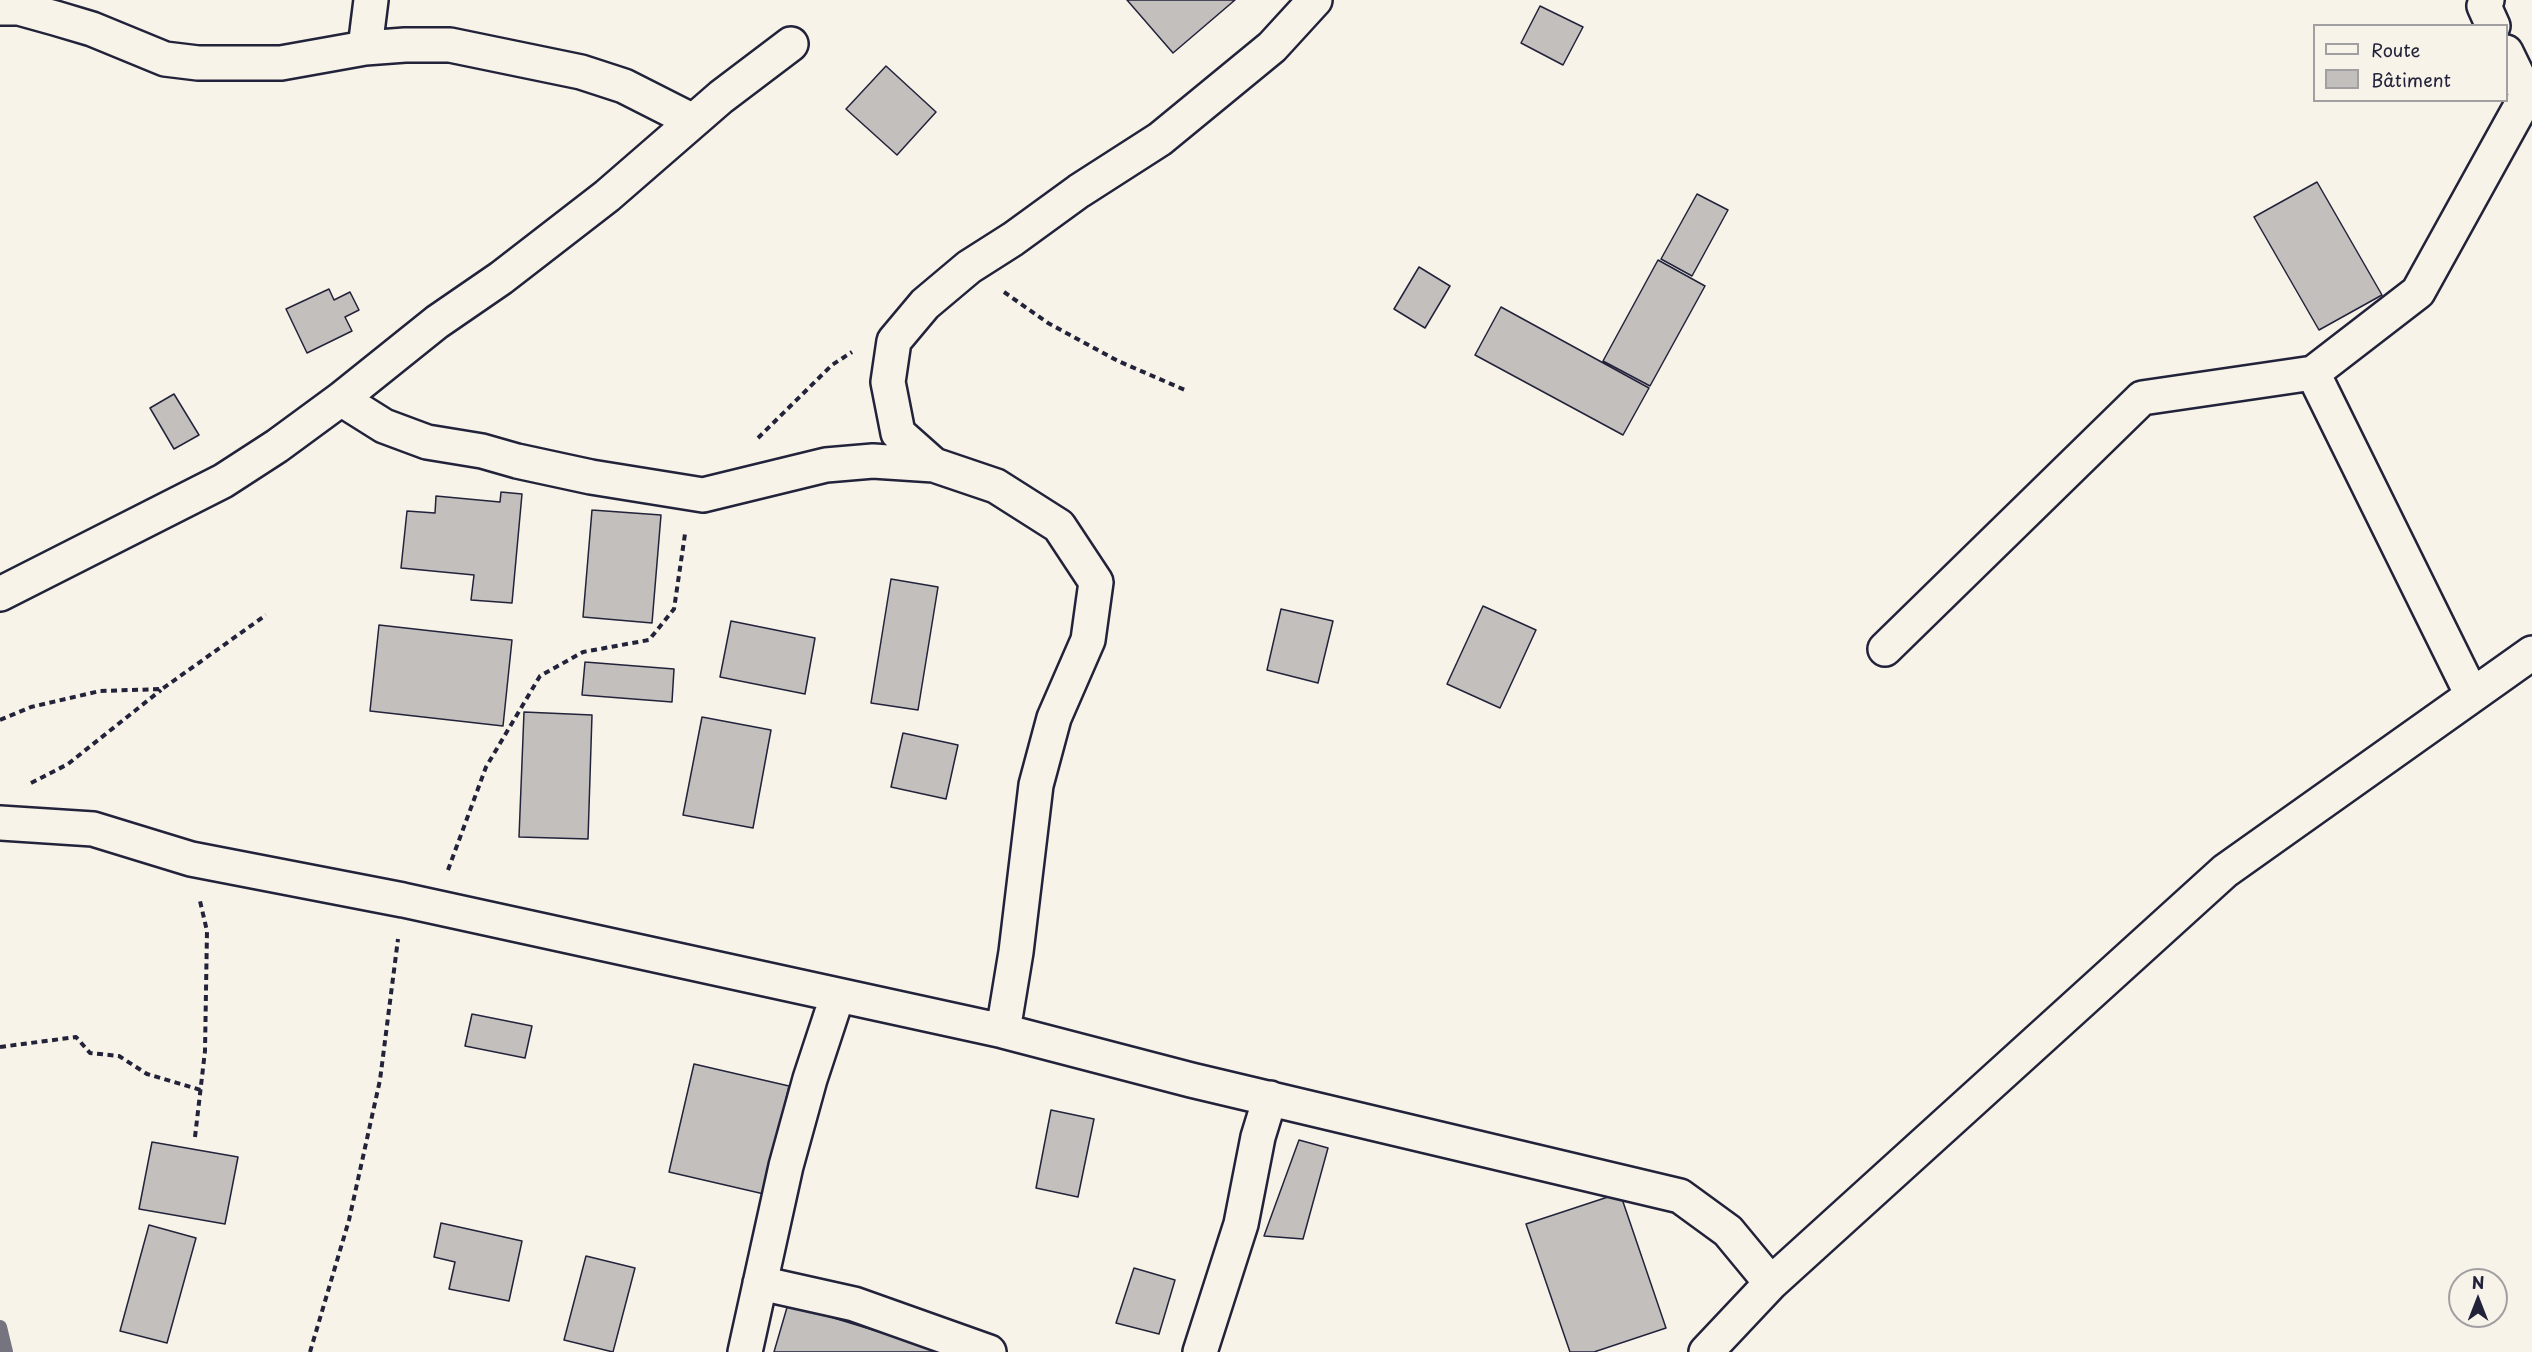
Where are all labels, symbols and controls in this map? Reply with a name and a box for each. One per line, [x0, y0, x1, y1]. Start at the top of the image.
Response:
legend [2313, 24, 2508, 102]
text: Route [2371, 36, 2420, 63]
text: Bâtiment [2371, 66, 2451, 93]
north arrow [2448, 1268, 2508, 1328]
text: N [2472, 1270, 2484, 1294]

